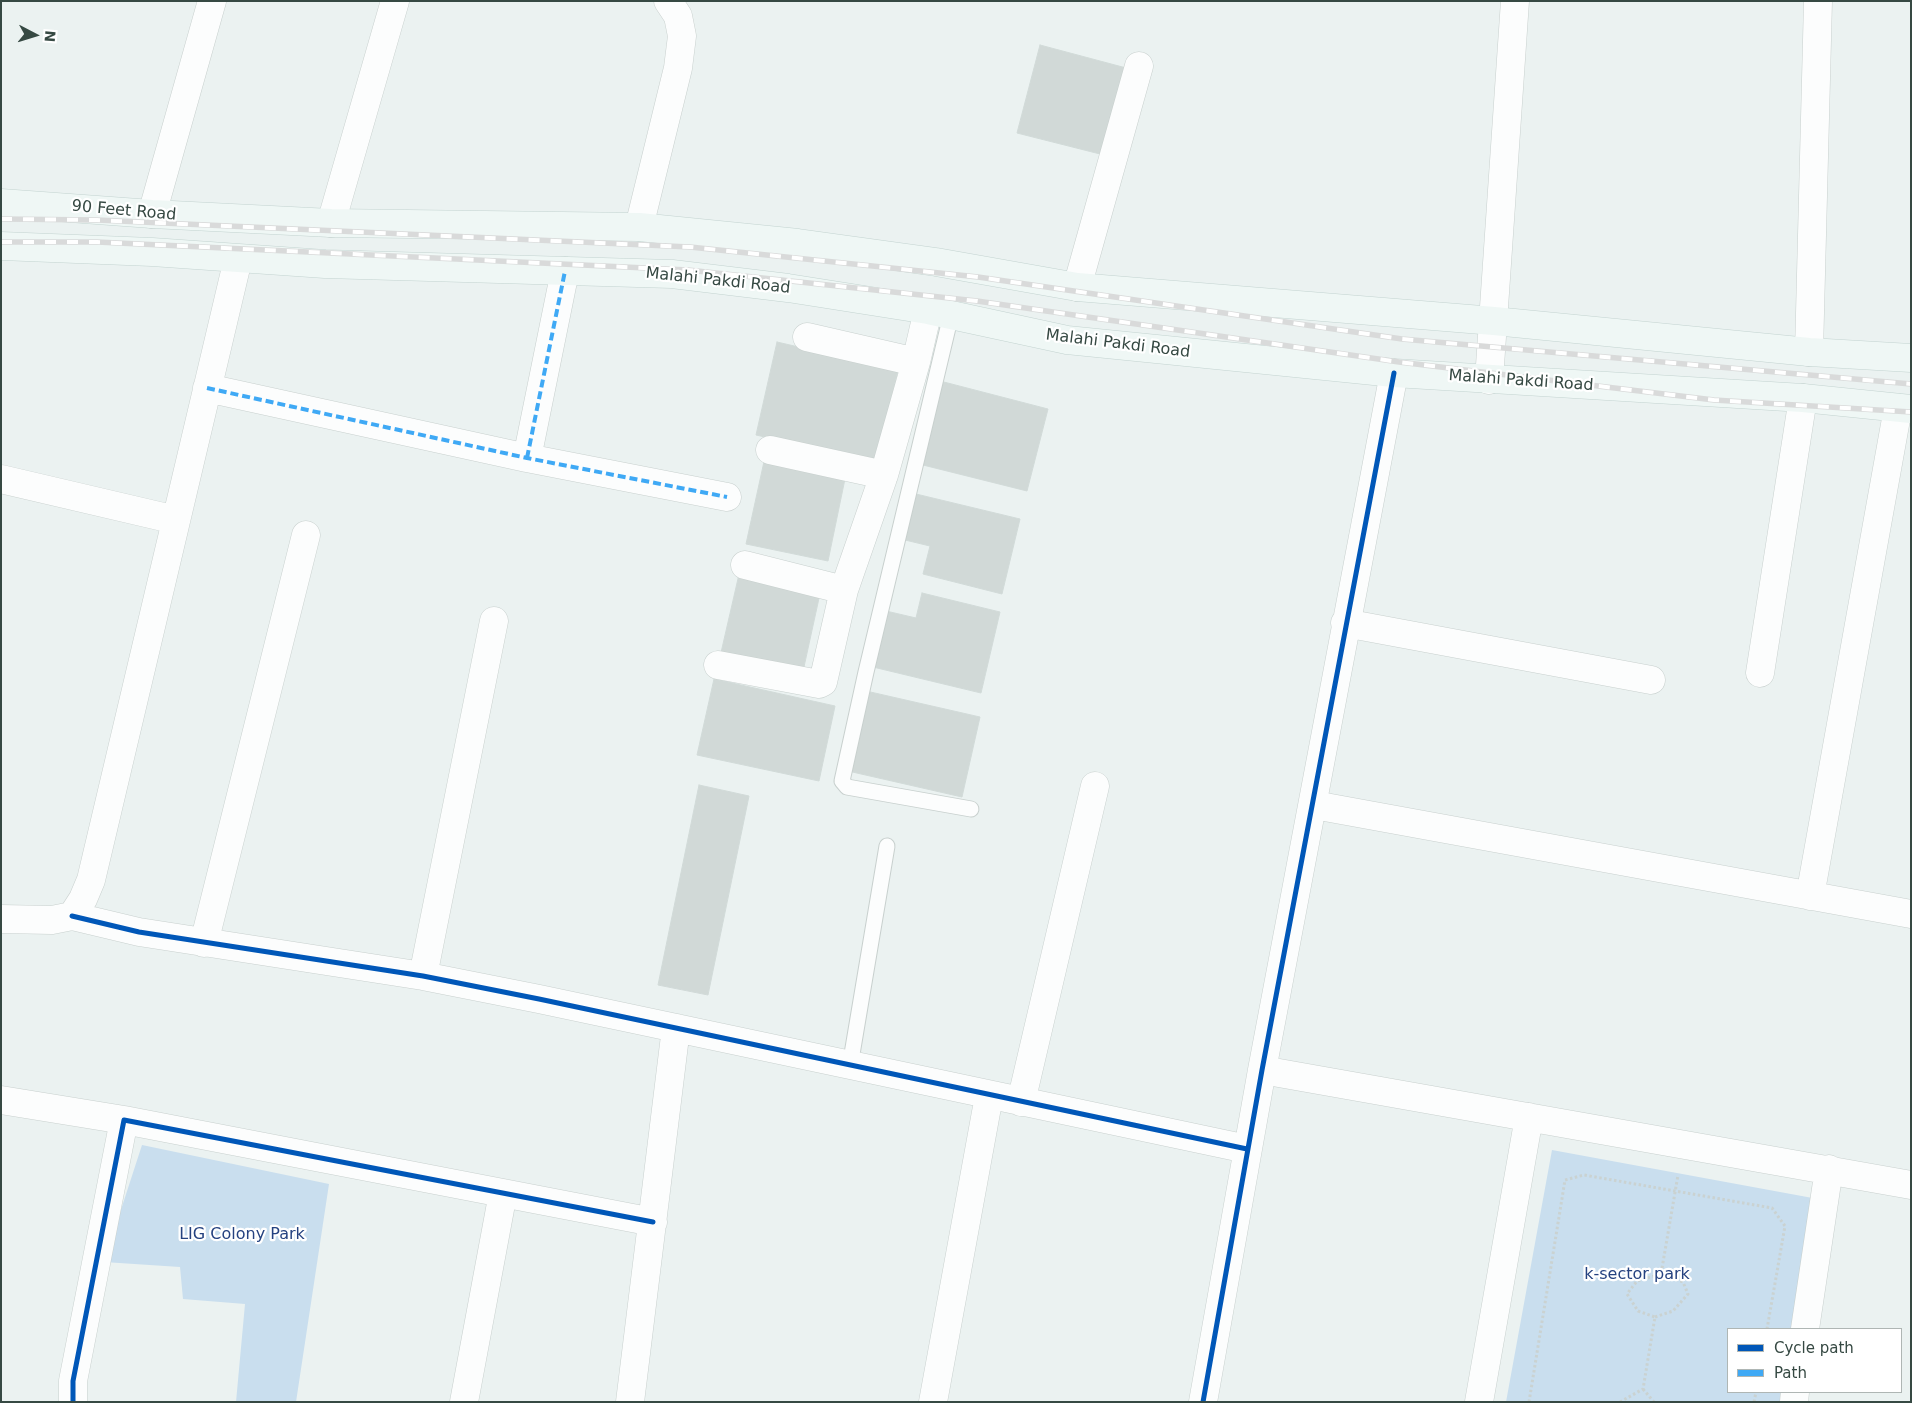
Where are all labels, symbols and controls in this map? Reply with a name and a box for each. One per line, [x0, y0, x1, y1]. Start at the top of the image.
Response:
north arrow [10, 10, 60, 60]
text: N [41, 30, 58, 43]
street label: 90 Feet Road [71, 197, 177, 225]
street label: Malahi Pakdi Road [645, 264, 791, 298]
street label: Malahi Pakdi Road [1045, 326, 1191, 362]
street label: Malahi Pakdi Road [1448, 366, 1594, 396]
park label: LIG Colony Park [179, 1225, 305, 1245]
park label: k-sector park [1584, 1265, 1690, 1285]
legend [1727, 1328, 1902, 1393]
text: Cycle path [1774, 1339, 1854, 1357]
text: Path [1774, 1364, 1807, 1382]

